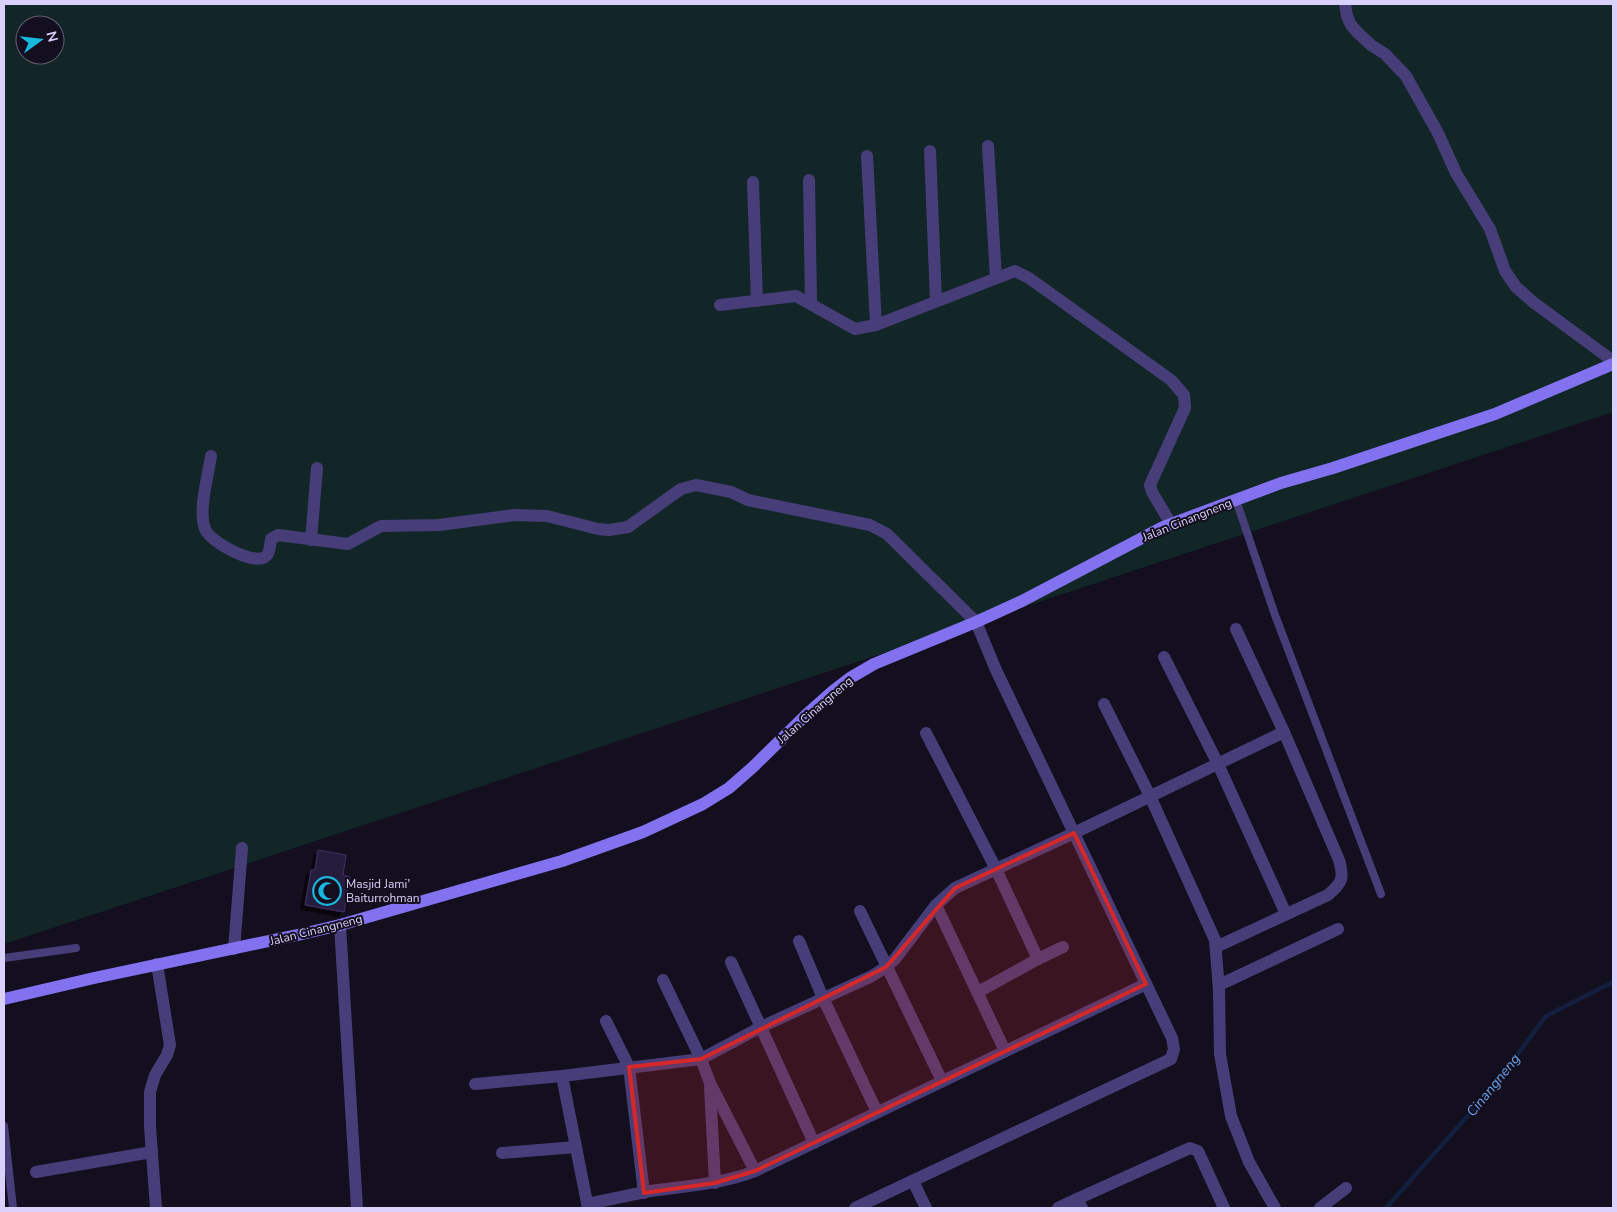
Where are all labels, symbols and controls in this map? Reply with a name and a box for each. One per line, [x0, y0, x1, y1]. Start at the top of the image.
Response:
north arrow [15, 15, 65, 65]
text: N [42, 29, 63, 44]
street label: Jalan Cinangneng [1139, 495, 1234, 546]
street label: Jalan Cinangneng [773, 673, 856, 748]
mosque icon: Masjid Jami' Baiturrohman [312, 876, 342, 906]
place label: Masjid Jami' Baiturrohman [346, 876, 420, 906]
street label: Jalan Cinangneng [267, 911, 364, 949]
water label: Cinangneng [1462, 1050, 1525, 1121]

